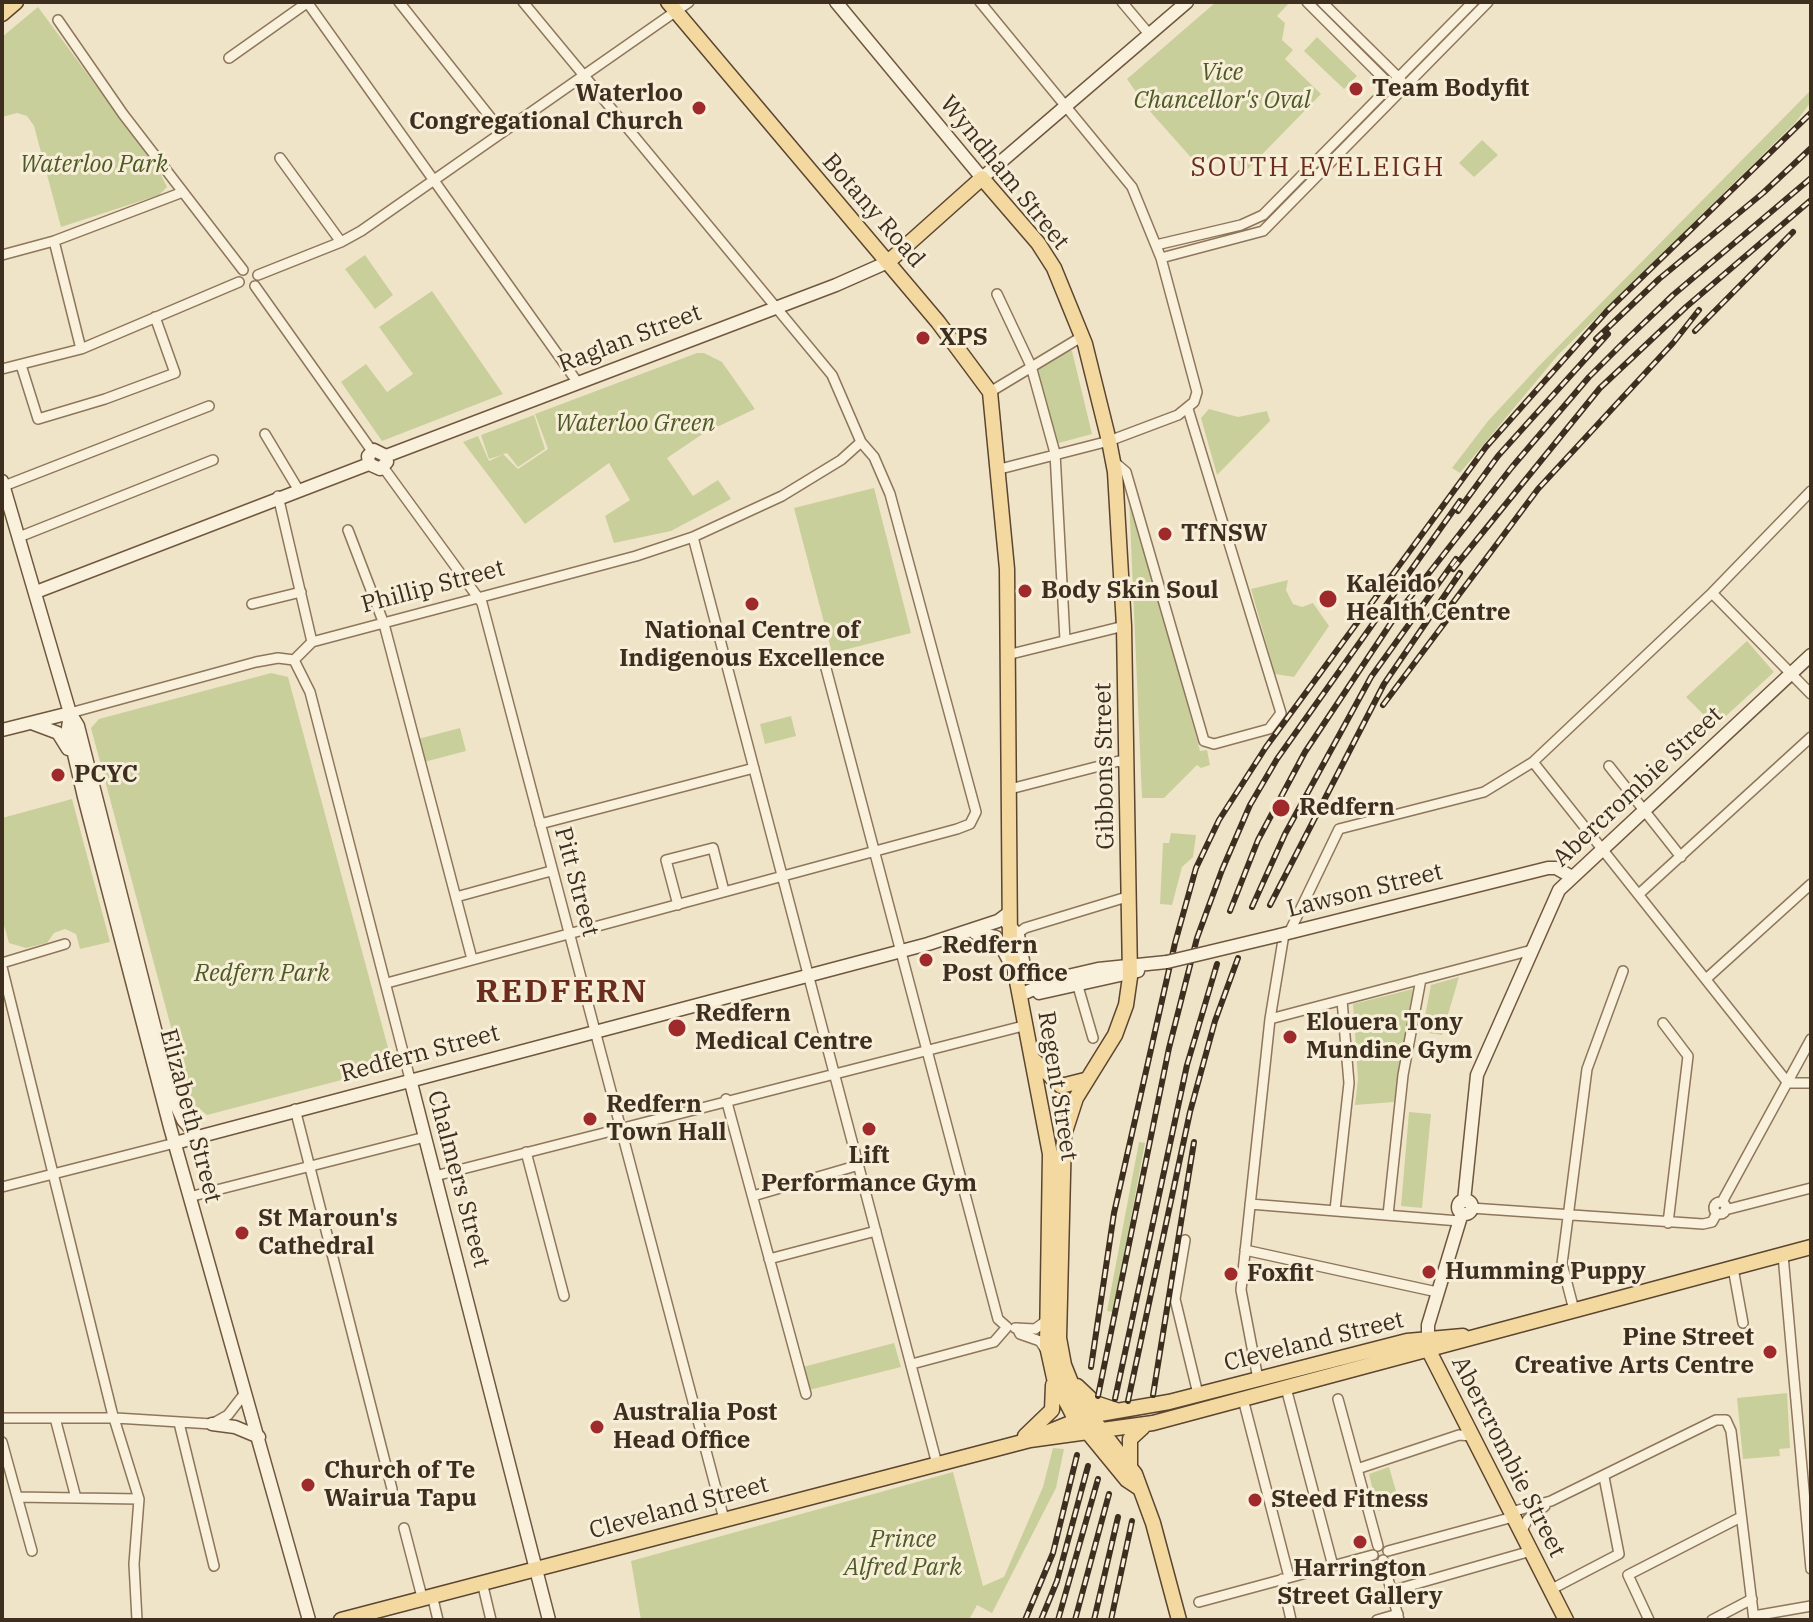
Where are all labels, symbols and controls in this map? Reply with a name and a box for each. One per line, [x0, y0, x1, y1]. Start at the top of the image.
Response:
park label: Vice Chancellor's Oval [1134, 59, 1310, 115]
place label: Team Bodyfit [1372, 75, 1529, 103]
place label: Waterloo Congregational Church [409, 80, 683, 136]
marker: Team Bodyfit [1347, 80, 1365, 98]
street label: Wyndham Street [933, 90, 1075, 256]
marker: Waterloo Congregational Church [690, 99, 708, 117]
street label: Botany Road [816, 148, 930, 274]
park label: Waterloo Park [20, 151, 168, 179]
district label: SOUTH EVELEIGH [1190, 152, 1446, 184]
street label: Raglan Street [554, 299, 706, 379]
place label: XPS [939, 324, 988, 352]
marker: XPS [914, 329, 932, 347]
park label: Waterloo Green [555, 410, 715, 438]
place label: TfNSW [1181, 520, 1267, 548]
marker: TfNSW [1156, 525, 1174, 543]
street label: Phillip Street [358, 554, 508, 620]
place label: Kaleido Health Centre [1346, 571, 1511, 627]
place label: Body Skin Soul [1041, 577, 1218, 605]
marker: Body Skin Soul [1016, 582, 1034, 600]
marker: Kaleido Health Centre [1317, 588, 1339, 610]
marker: National Centre of Indigenous Excellence [743, 595, 761, 613]
place label: National Centre of Indigenous Excellence [619, 617, 885, 673]
street label: Gibbons Street [1089, 682, 1121, 850]
street label: Abercrombie Street [1547, 701, 1729, 873]
place label: PCYC [74, 761, 138, 789]
marker: PCYC [49, 766, 67, 784]
place label: Redfern [1299, 794, 1395, 822]
marker: Redfern [1270, 797, 1292, 819]
street label: Pitt Street [548, 824, 604, 940]
street label: Lawson Street [1284, 858, 1446, 924]
place label: Redfern Post Office [942, 932, 1068, 988]
marker: Redfern Post Office [917, 951, 935, 969]
park label: Redfern Park [194, 960, 330, 988]
district label: REDFERN [475, 974, 649, 1012]
place label: Redfern Medical Centre [695, 1000, 873, 1056]
street label: Regent Street [1031, 1009, 1083, 1163]
place label: Elouera Tony Mundine Gym [1306, 1009, 1473, 1065]
marker: Redfern Medical Centre [666, 1017, 688, 1039]
street label: Redfern Street [337, 1019, 503, 1089]
street label: Elizabeth Street [153, 1026, 227, 1206]
marker: Elouera Tony Mundine Gym [1281, 1028, 1299, 1046]
street label: Chalmers Street [421, 1087, 495, 1271]
place label: Redfern Town Hall [606, 1091, 727, 1147]
marker: Redfern Town Hall [581, 1110, 599, 1128]
marker: Lift Performance Gym [860, 1120, 878, 1138]
place label: Lift Performance Gym [761, 1142, 977, 1198]
place label: St Maroun's Cathedral [258, 1205, 398, 1261]
marker: St Maroun's Cathedral [233, 1224, 251, 1242]
place label: Humming Puppy [1445, 1258, 1646, 1286]
place label: Foxfit [1247, 1260, 1314, 1288]
marker: Humming Puppy [1420, 1263, 1438, 1281]
marker: Foxfit [1222, 1265, 1240, 1283]
street label: Cleveland Street [1221, 1306, 1407, 1378]
place label: Pine Street Creative Arts Centre [1514, 1324, 1754, 1380]
marker: Pine Street Creative Arts Centre [1761, 1343, 1779, 1361]
street label: Abercrombie Street [1445, 1352, 1571, 1562]
place label: Australia Post Head Office [613, 1399, 777, 1455]
marker: Australia Post Head Office [588, 1418, 606, 1436]
place label: Church of Te Wairua Tapu [324, 1457, 477, 1513]
street label: Cleveland Street [586, 1470, 772, 1546]
marker: Church of Te Wairua Tapu [299, 1476, 317, 1494]
place label: Steed Fitness [1271, 1486, 1429, 1514]
marker: Steed Fitness [1246, 1491, 1264, 1509]
park label: Prince Alfred Park [844, 1526, 962, 1582]
marker: Harrington Street Gallery [1351, 1533, 1369, 1551]
place label: Harrington Street Gallery [1277, 1555, 1443, 1611]

